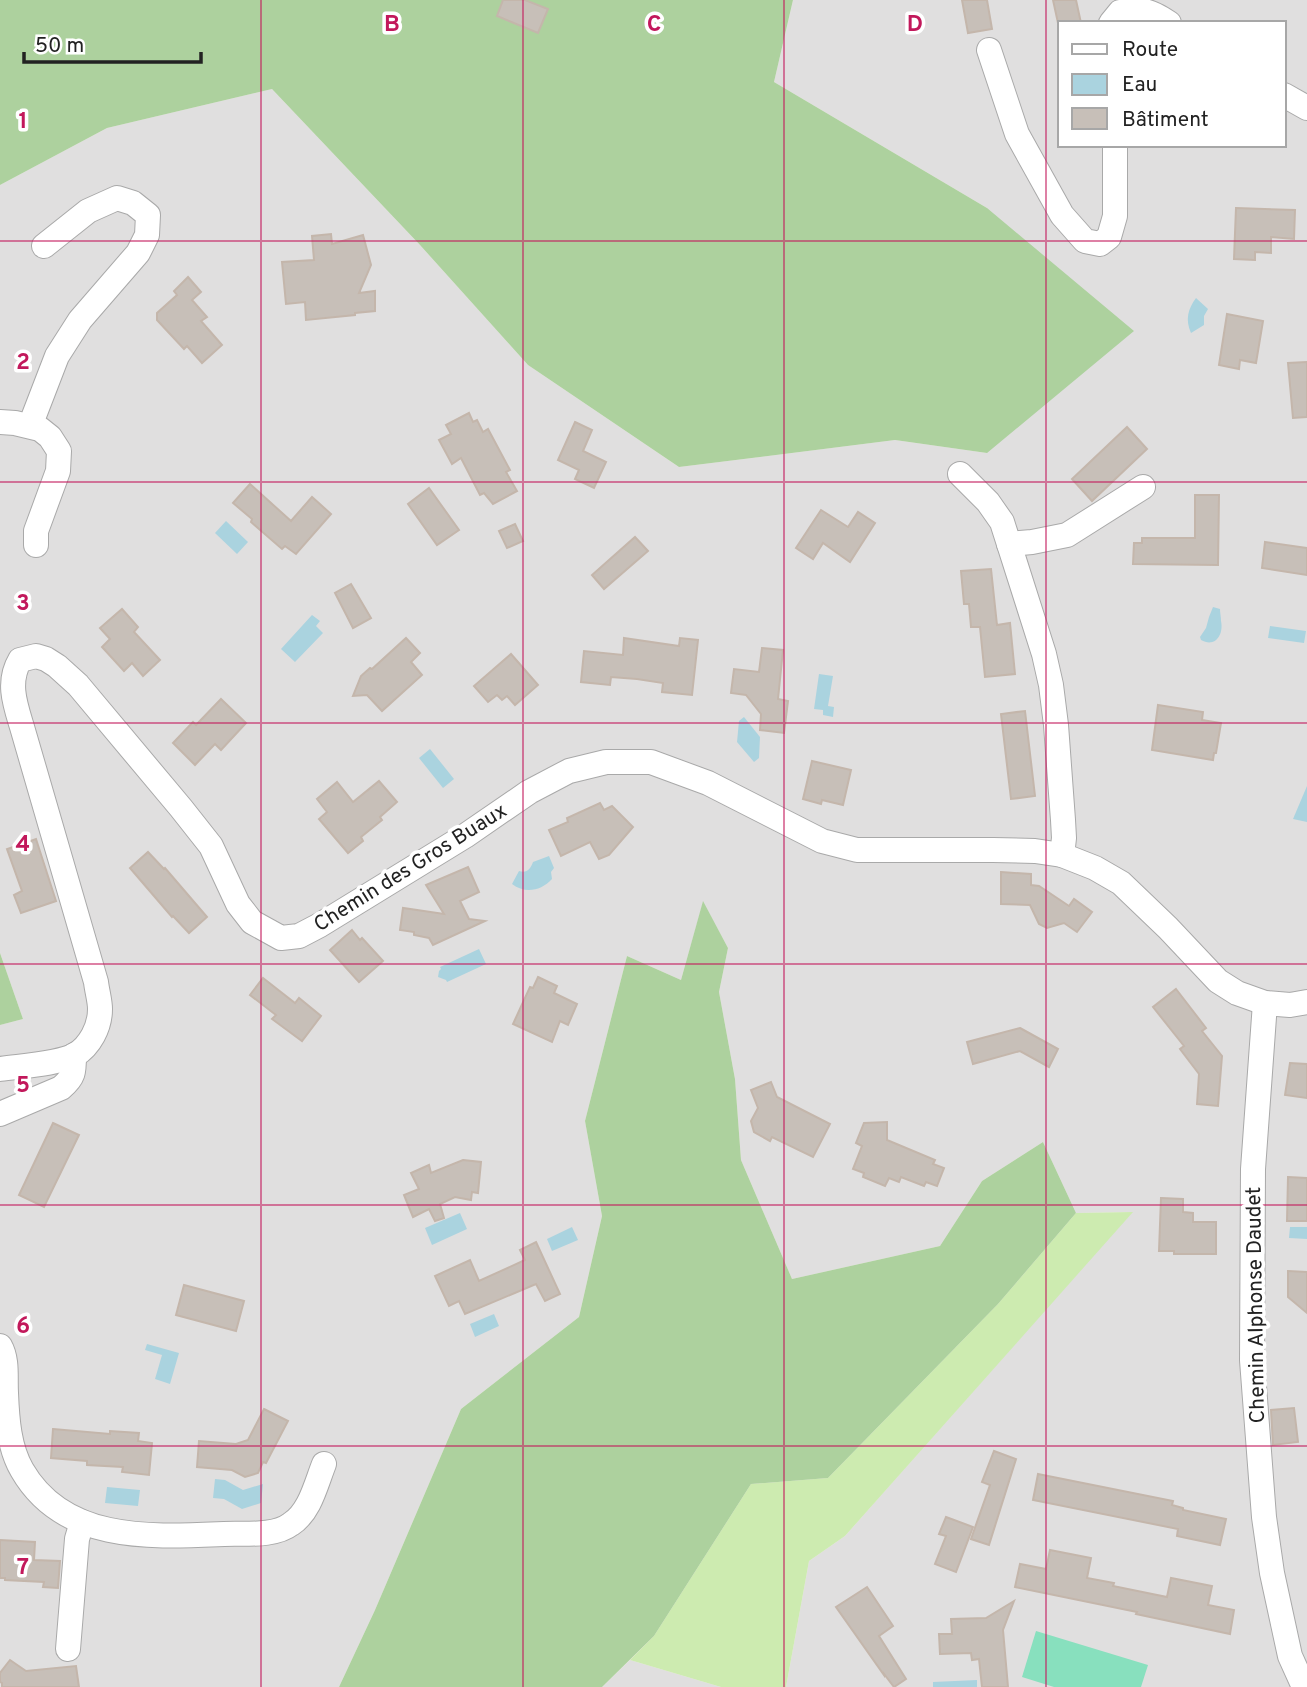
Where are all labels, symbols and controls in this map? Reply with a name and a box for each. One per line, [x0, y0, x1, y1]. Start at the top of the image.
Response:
text: B [384, 11, 400, 40]
text: C [647, 11, 661, 40]
text: D [907, 11, 923, 40]
scale bar [24, 21, 201, 65]
legend [1058, 21, 1286, 147]
text: 50 m [35, 33, 84, 60]
text: Route [1122, 37, 1178, 64]
text: Eau [1122, 72, 1157, 99]
text: Bâtiment [1122, 107, 1209, 134]
text: 1 [18, 108, 28, 137]
text: 2 [16, 349, 30, 378]
text: 3 [16, 590, 30, 619]
street label: Chemin des Gros Buaux [309, 798, 513, 939]
text: 4 [16, 831, 30, 860]
text: 5 [16, 1072, 30, 1101]
street label: Chemin Alphonse Daudet [1241, 1186, 1272, 1424]
text: 6 [16, 1313, 30, 1342]
text: 7 [17, 1554, 29, 1583]

